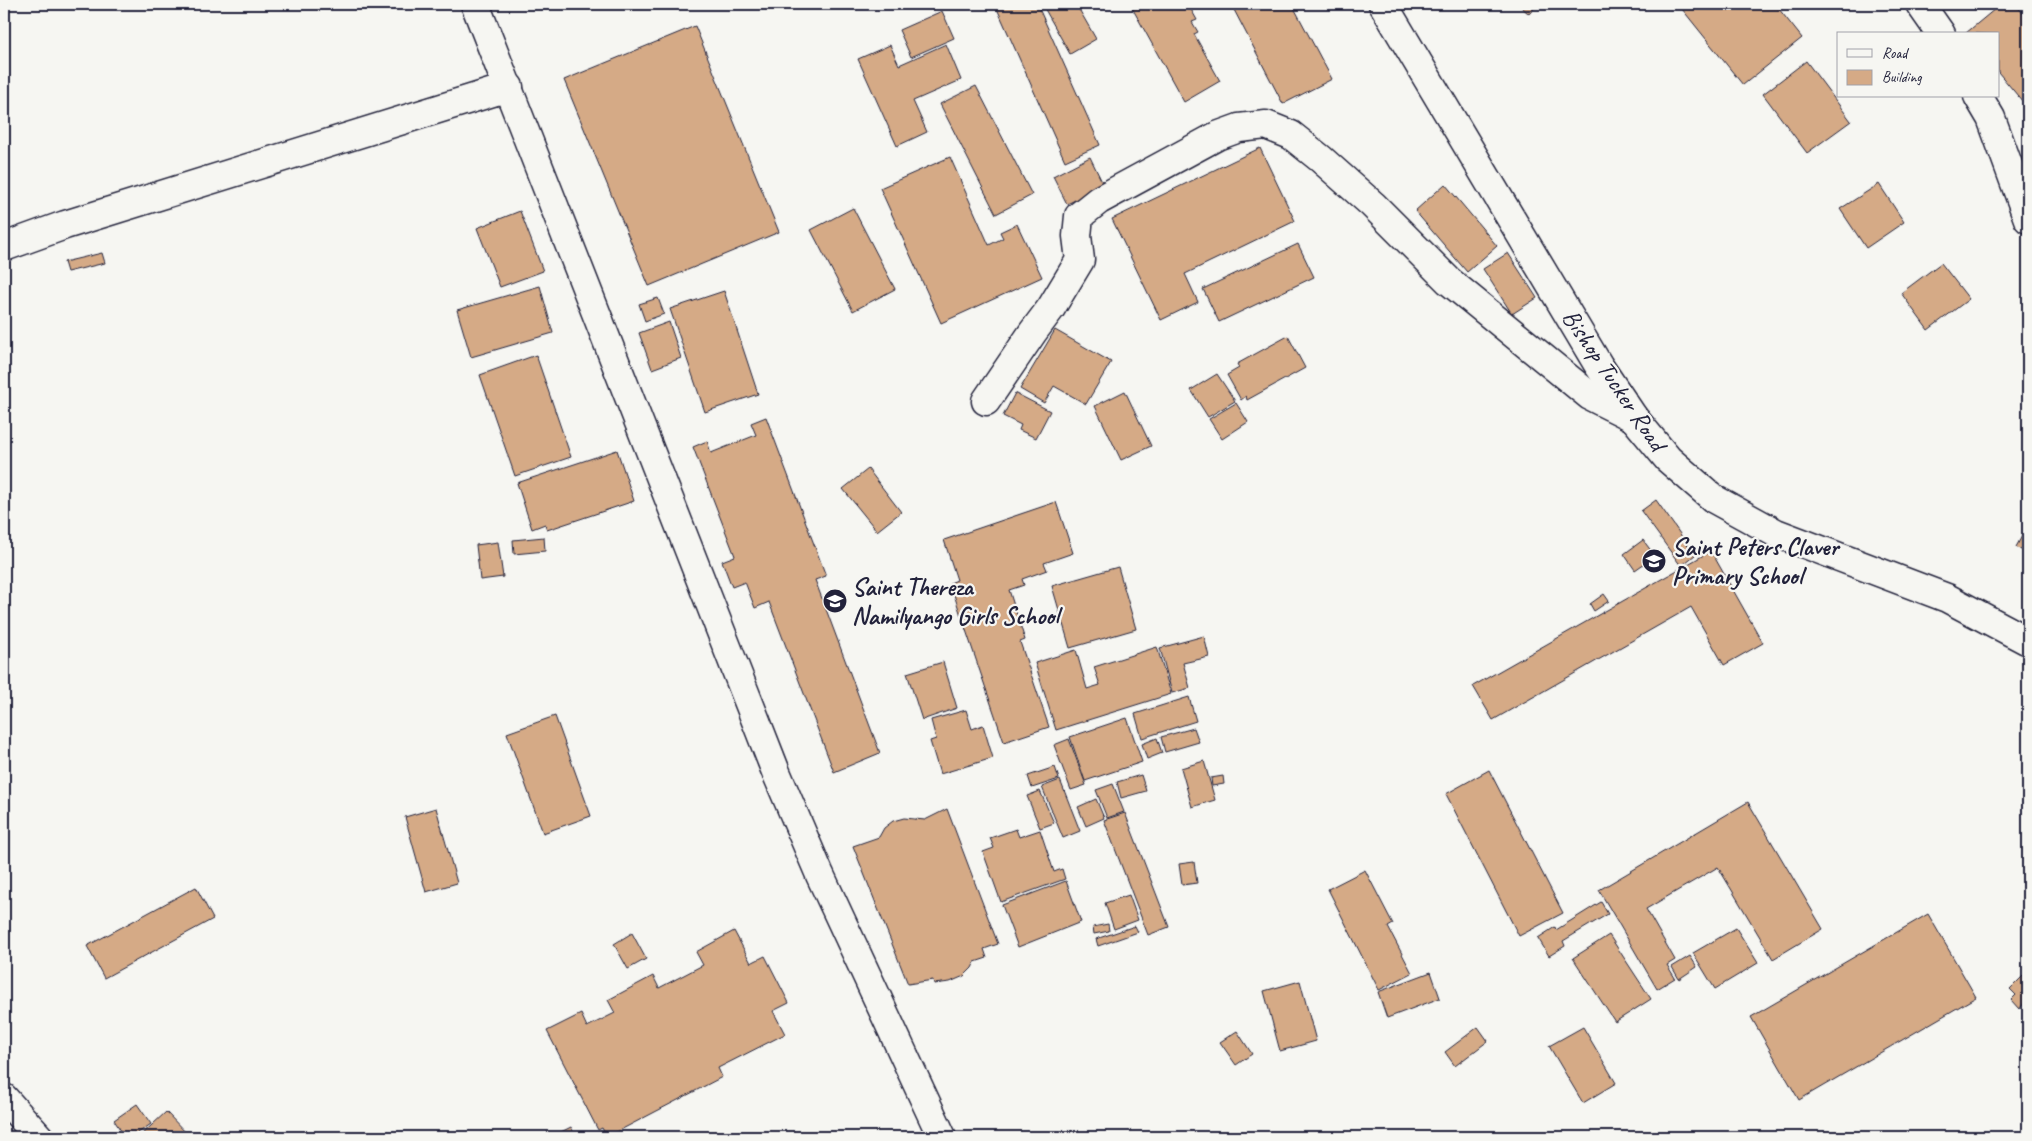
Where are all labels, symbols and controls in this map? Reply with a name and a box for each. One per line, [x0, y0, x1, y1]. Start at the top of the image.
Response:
legend [1837, 32, 2000, 98]
text: Road [1882, 44, 1909, 63]
text: Building [1882, 68, 1922, 87]
street label: Bishop Tucker Road [1555, 303, 1675, 460]
place label: Saint Peters Claver Primary School [1672, 531, 1841, 592]
school or university icon: Saint Peters Claver Primary School [1641, 548, 1667, 574]
place label: Saint Thereza Namilyango Girls School [852, 571, 1063, 632]
school or university icon: Saint Thereza Namilyango Girls School [822, 588, 848, 614]

